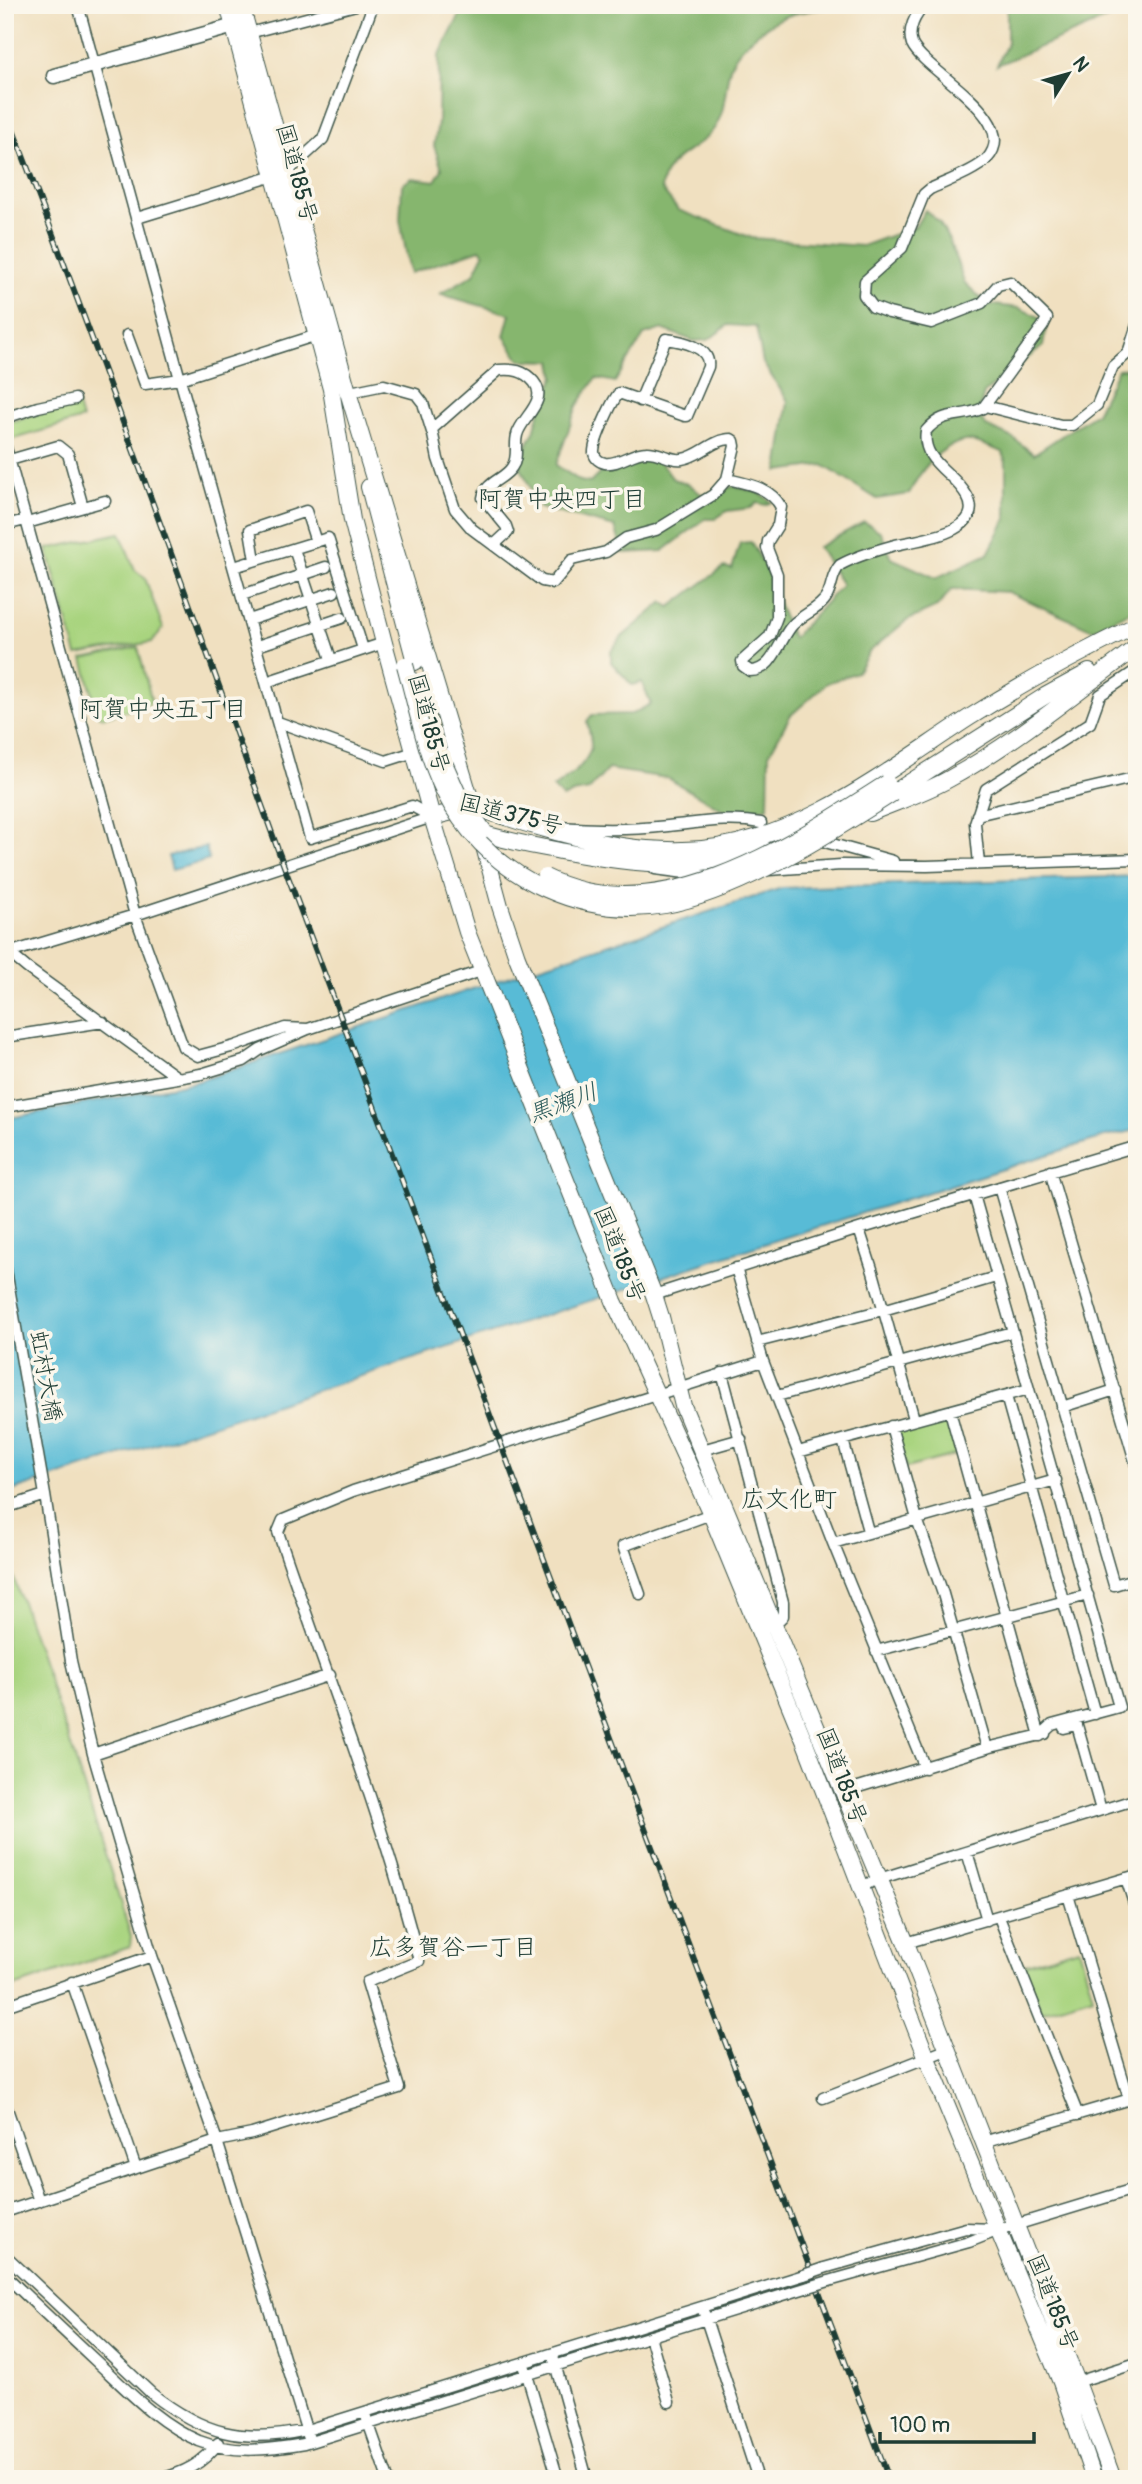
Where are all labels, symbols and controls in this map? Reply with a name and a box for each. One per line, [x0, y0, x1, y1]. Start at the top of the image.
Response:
north arrow [1034, 38, 1104, 108]
text: N [1067, 52, 1094, 77]
street label: 国道185号 [270, 120, 324, 226]
district label: 阿賀中央四丁目 [478, 485, 646, 514]
street label: 国道185号 [402, 670, 456, 776]
district label: 阿賀中央五丁目 [79, 695, 247, 724]
street label: 国道375号 [456, 787, 566, 841]
water label: 黒瀬川 [524, 1077, 602, 1129]
street label: 国道185号 [587, 1201, 653, 1307]
street label: 虹村大橋 [24, 1328, 68, 1424]
district label: 広文化町 [741, 1485, 837, 1514]
street label: 国道185号 [810, 1723, 874, 1829]
district label: 広多賀谷一丁目 [369, 1933, 537, 1962]
street label: 国道185号 [1020, 2249, 1086, 2355]
scale bar [880, 2400, 1034, 2444]
text: 100 m [890, 2412, 950, 2439]

